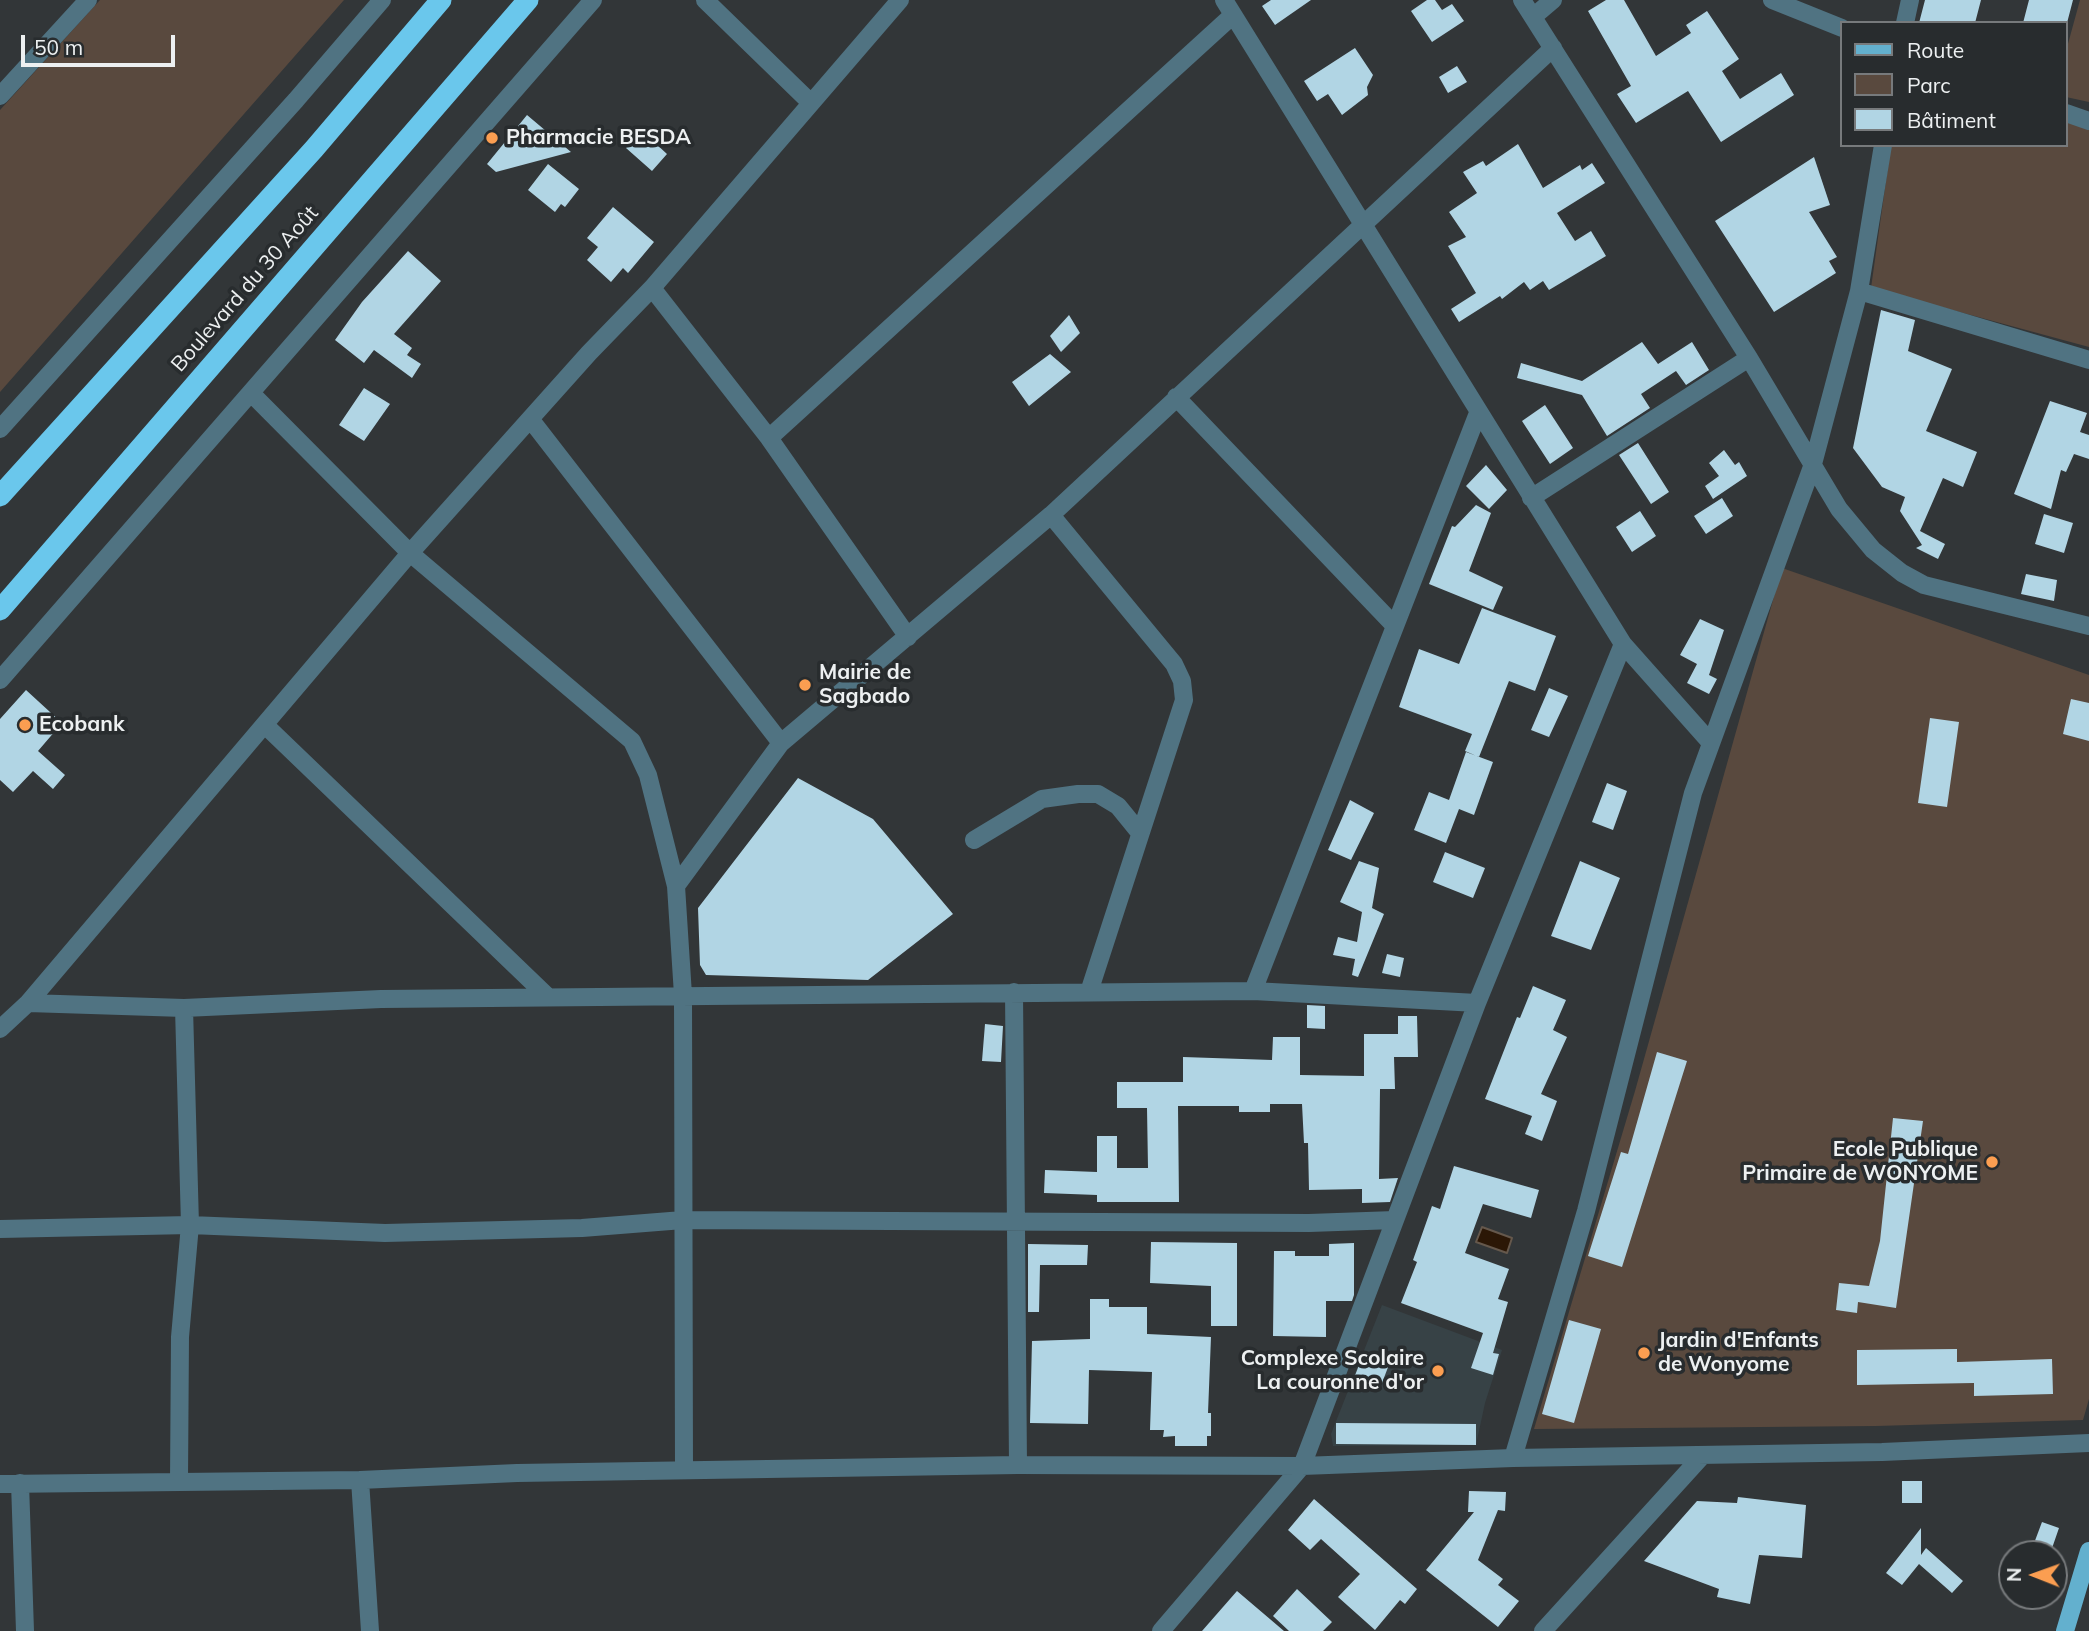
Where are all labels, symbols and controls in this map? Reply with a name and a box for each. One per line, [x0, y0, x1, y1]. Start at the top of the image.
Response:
scale bar [24, 21, 178, 65]
legend [1840, 21, 2068, 147]
text: 50 m [34, 34, 83, 60]
text: Route [1907, 37, 1964, 63]
text: Parc [1907, 72, 1951, 98]
text: Bâtiment [1907, 107, 1996, 133]
place label: Pharmacie BESDA [506, 125, 691, 151]
marker: Pharmacie BESDA [484, 130, 500, 146]
street label: Boulevard du 30 Août [166, 201, 324, 377]
place label: Mairie de Sagbado [819, 660, 911, 710]
marker: Mairie de Sagbado [797, 677, 813, 693]
place label: Ecobank [39, 712, 125, 738]
marker: Ecobank [17, 717, 33, 733]
place label: Ecole Publique Primaire de WONYOME [1742, 1137, 1978, 1187]
marker: Ecole Publique Primaire de WONYOME [1984, 1154, 2000, 1170]
place label: Jardin d'Enfants de Wonyome [1658, 1328, 1819, 1378]
marker: Jardin d'Enfants de Wonyome [1636, 1345, 1652, 1361]
place label: Complexe Scolaire La couronne d'or [1241, 1346, 1424, 1396]
marker: Complexe Scolaire La couronne d'or [1430, 1363, 1446, 1379]
north arrow [1998, 1540, 2068, 1610]
text: N [2002, 1567, 2026, 1582]

